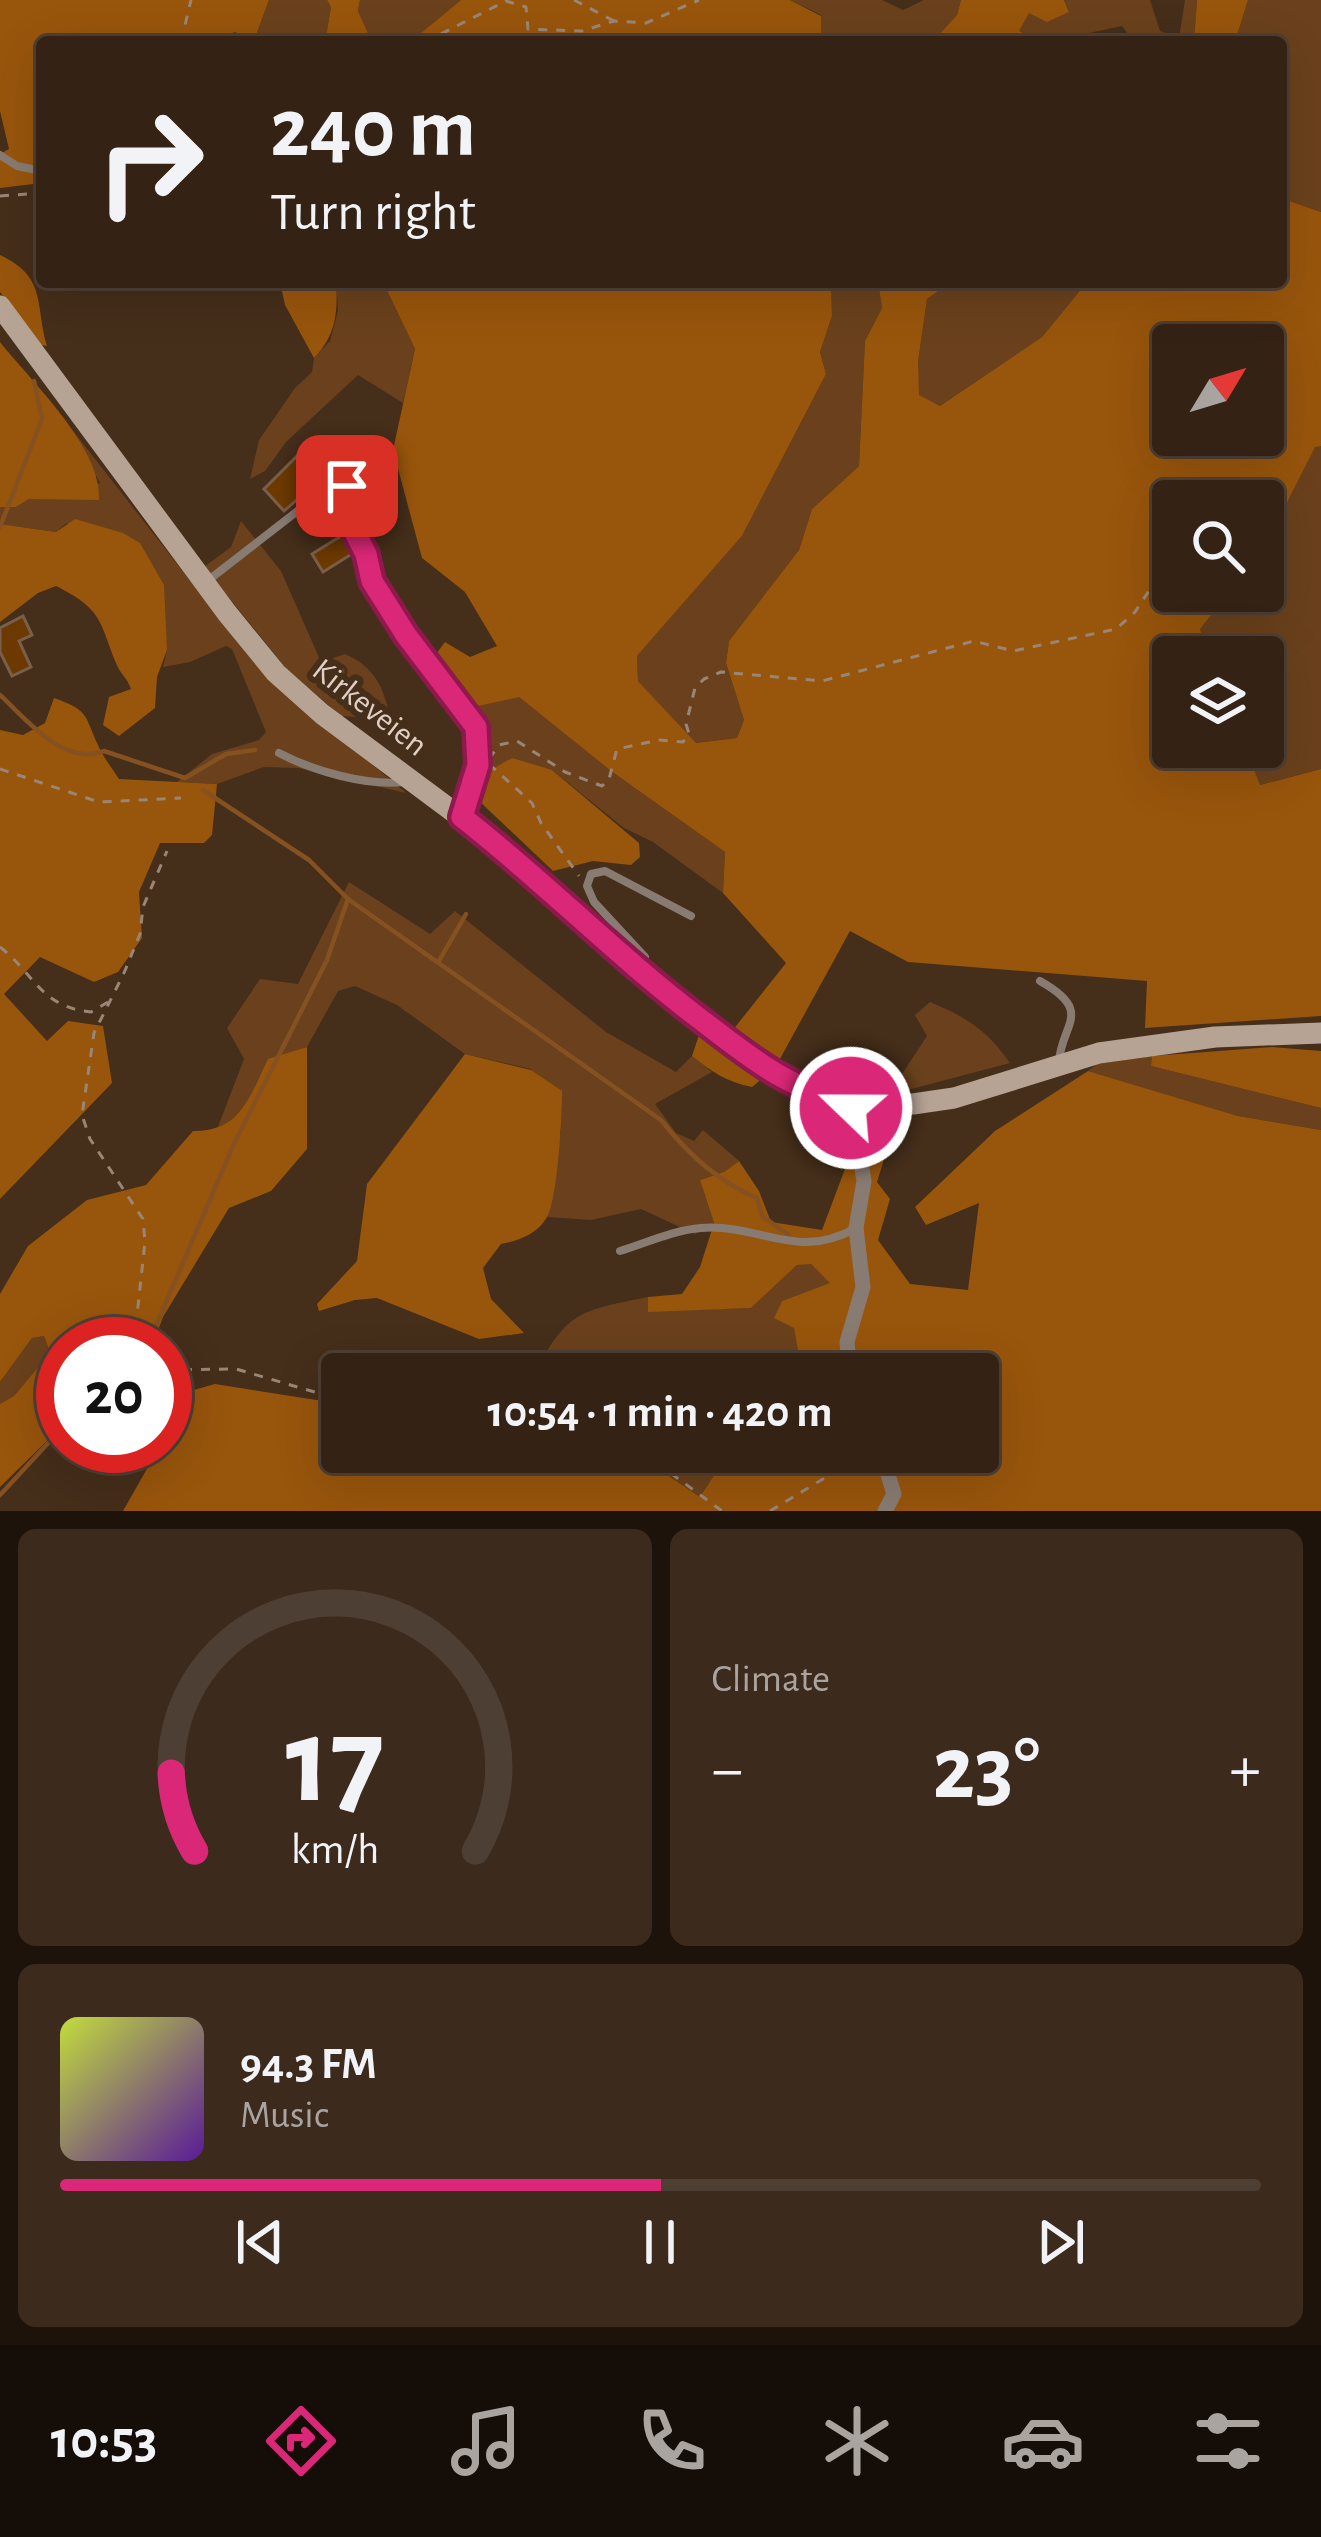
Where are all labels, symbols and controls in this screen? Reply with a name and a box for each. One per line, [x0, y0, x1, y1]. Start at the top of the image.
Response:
icon: right [72, 84, 228, 240]
text: 240 m [270, 88, 476, 172]
text: Turn right [270, 186, 476, 240]
north arrow [1152, 324, 1284, 456]
map controls [1152, 324, 1284, 768]
pin [296, 435, 398, 537]
icon: arrive [314, 453, 380, 519]
button: search [1152, 480, 1284, 612]
button: layers [1152, 636, 1284, 768]
street label: Kirkeveien [306, 653, 433, 763]
position arrow [788, 1045, 914, 1171]
speed limit sign: 20 [36, 1317, 192, 1473]
text: 10:54 · 1 min · 420 m [487, 1390, 833, 1435]
text: Climate [712, 1660, 830, 1699]
text: 17 [285, 1700, 384, 1825]
text: 23° [932, 1725, 1040, 1815]
text: − [712, 1737, 743, 1803]
text: + [1229, 1737, 1261, 1803]
text: km/h [291, 1828, 379, 1871]
text: 94.3 FM [240, 2042, 377, 2087]
text: Music [240, 2096, 329, 2135]
icon: previous [227, 2209, 293, 2275]
icon: pause [627, 2209, 693, 2275]
icon: next [1028, 2209, 1094, 2275]
icon: directions [259, 2399, 343, 2483]
icon: music [444, 2399, 528, 2483]
icon: phone [630, 2399, 714, 2483]
icon: climate [815, 2399, 899, 2483]
icon: car [1001, 2399, 1085, 2483]
icon: filters [1186, 2399, 1270, 2483]
text: 10:53 [51, 2414, 157, 2468]

